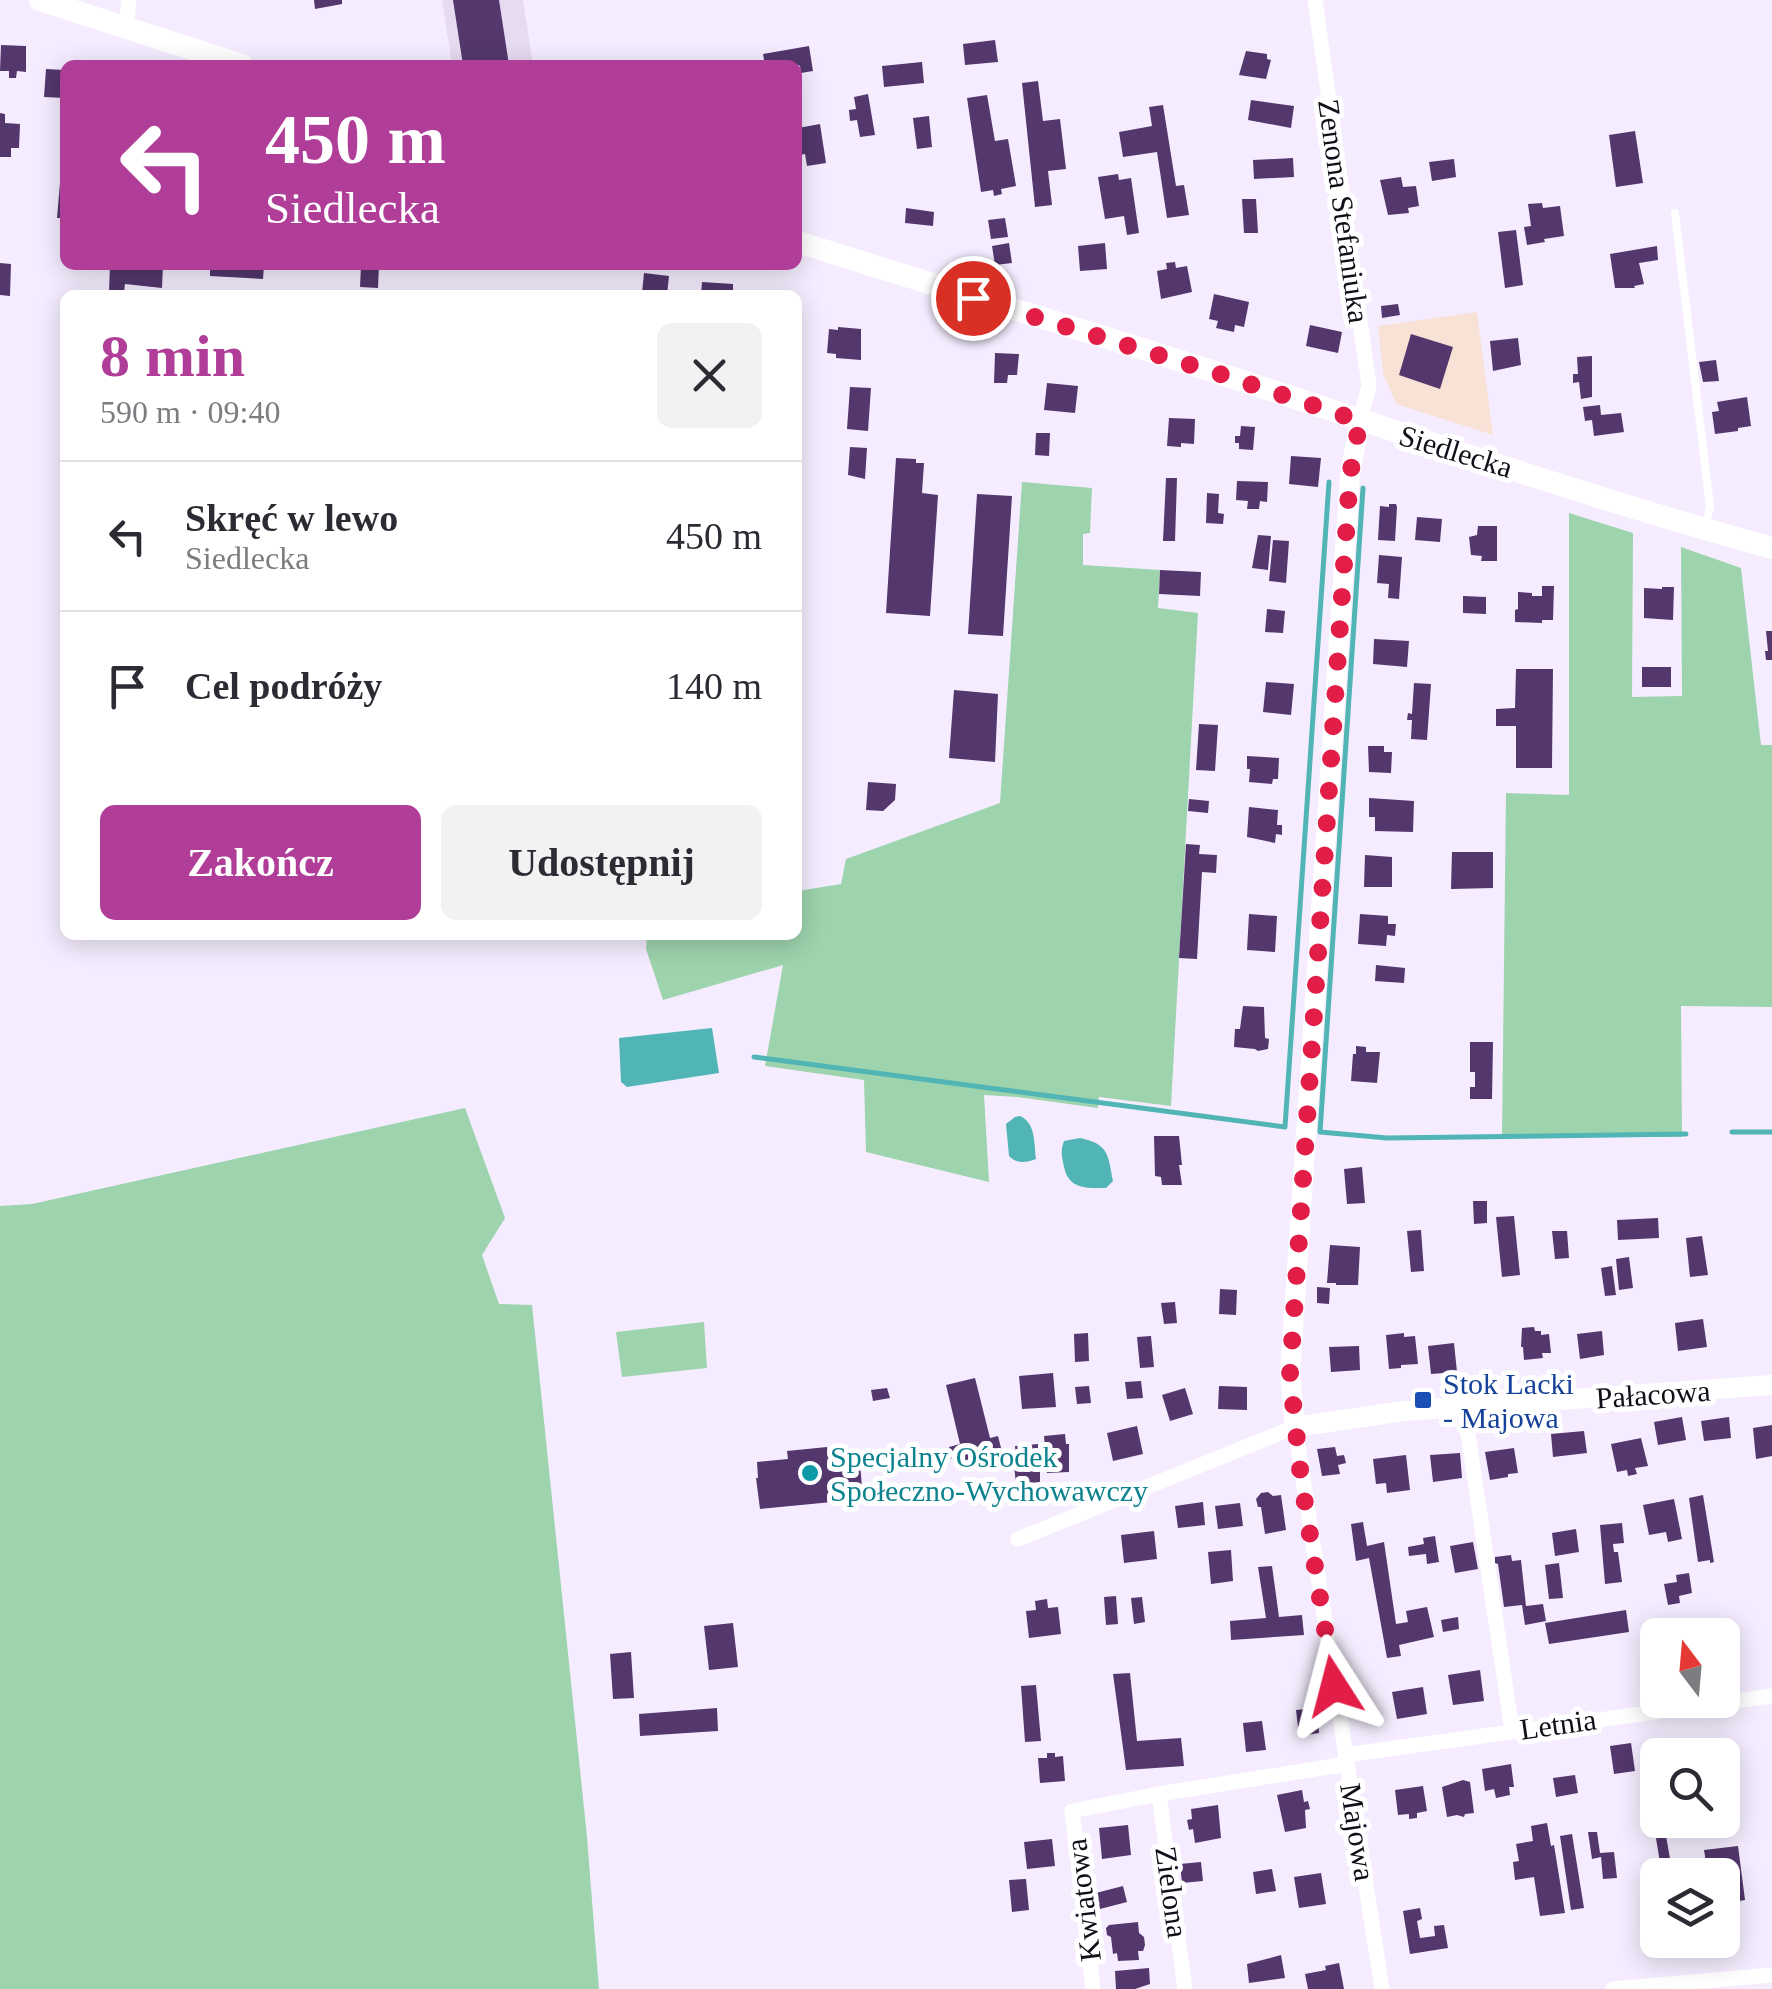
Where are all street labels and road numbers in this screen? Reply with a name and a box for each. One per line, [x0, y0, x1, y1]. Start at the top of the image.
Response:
street label: Zenona Stefaniuka [1312, 97, 1376, 325]
street label: Siedlecka [1395, 418, 1517, 484]
street label: Pałacowa [1595, 1374, 1711, 1414]
street label: Letnia [1518, 1702, 1598, 1746]
street label: Majowa [1334, 1781, 1382, 1883]
street label: Kwiatowa [1059, 1837, 1107, 1963]
street label: Zielona [1149, 1844, 1195, 1940]

